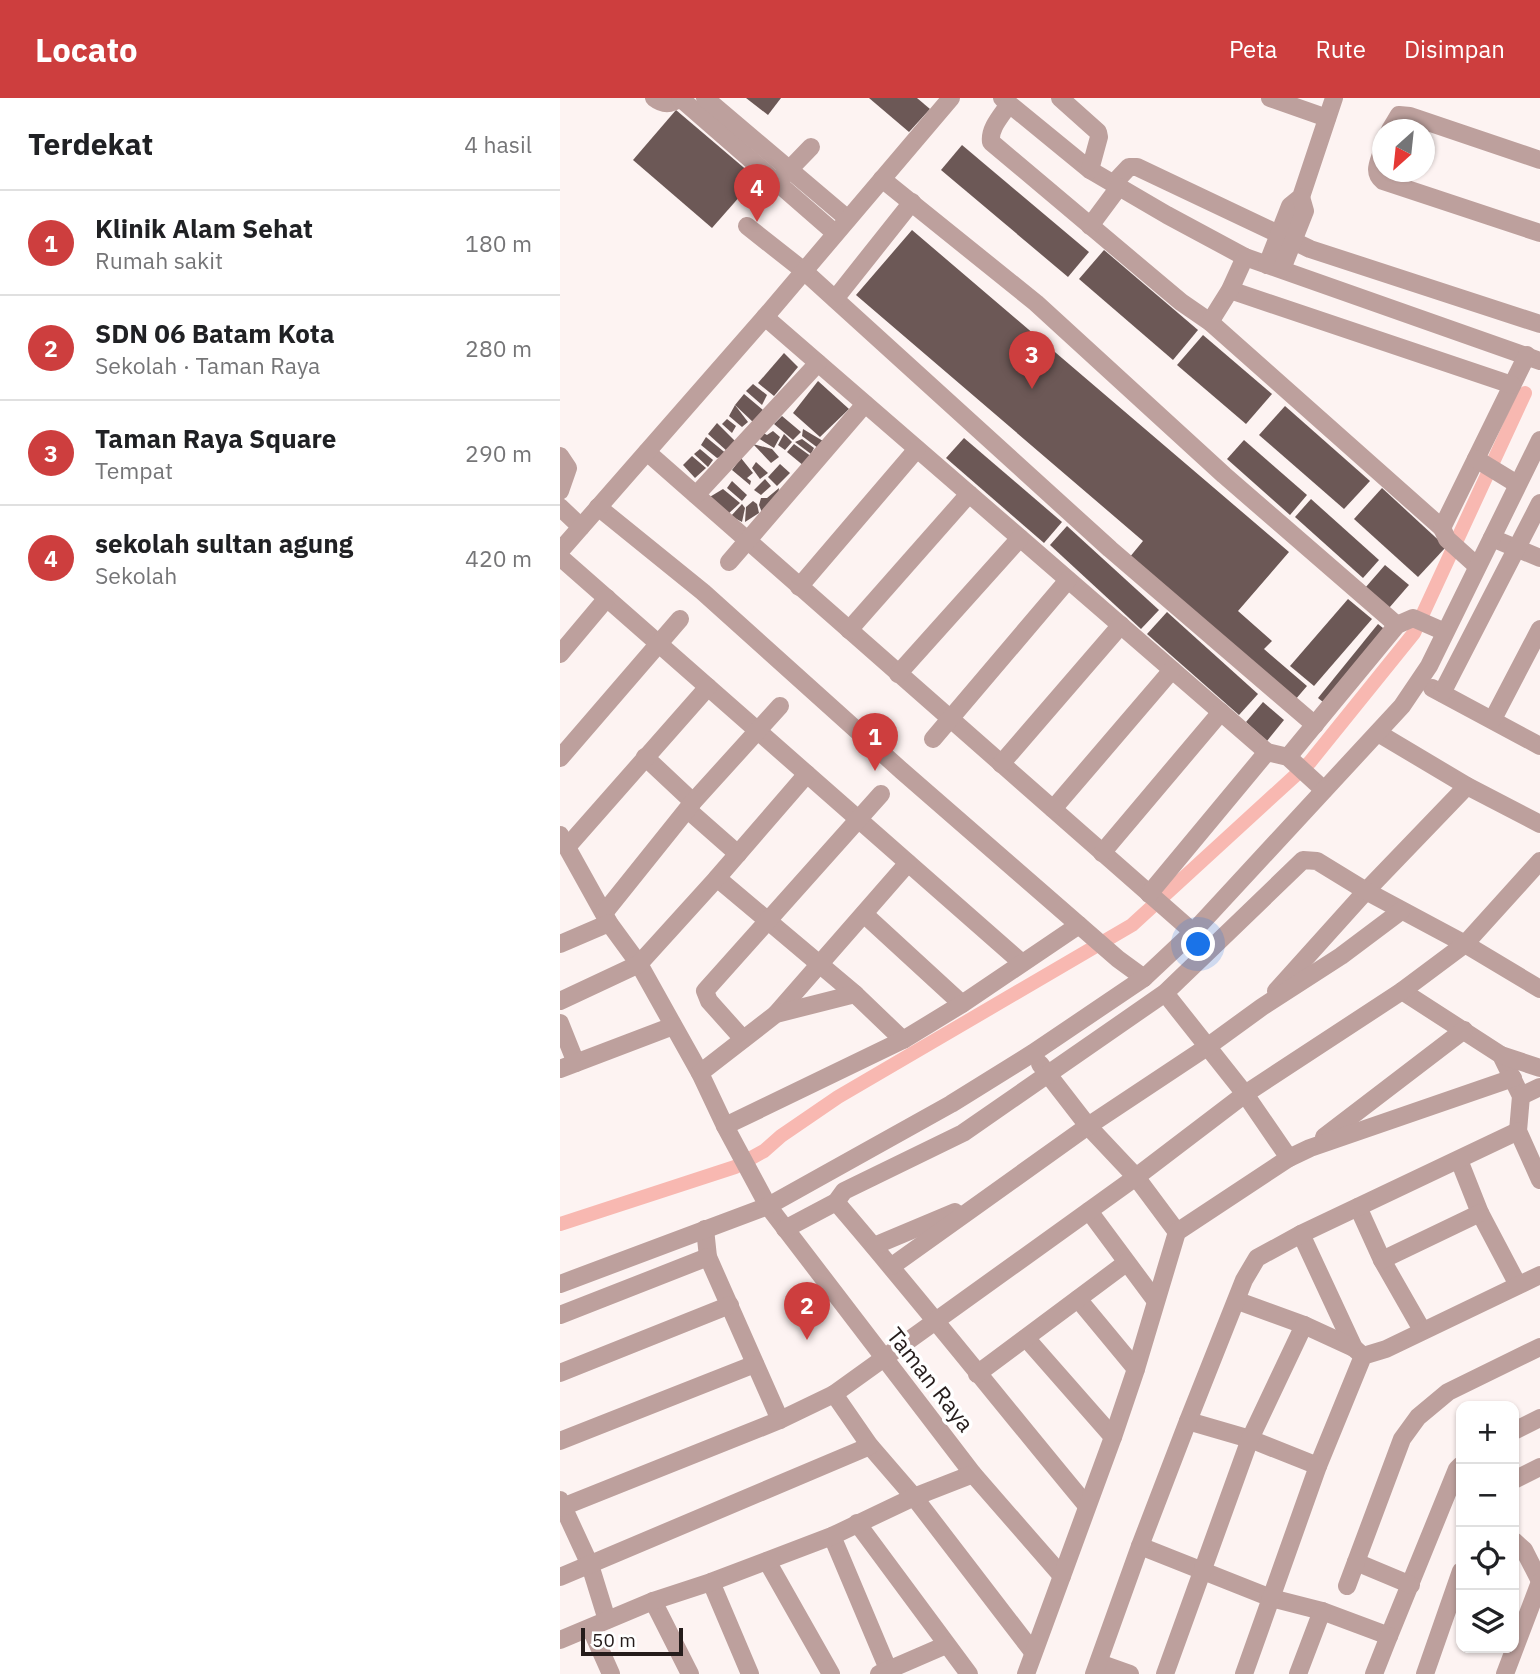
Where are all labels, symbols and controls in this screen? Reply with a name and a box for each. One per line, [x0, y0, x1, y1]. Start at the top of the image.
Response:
text: Locato [35, 28, 138, 71]
text: Peta [1229, 33, 1277, 65]
text: Rute [1315, 33, 1366, 65]
text: Disimpan [1404, 33, 1505, 65]
north arrow [1372, 119, 1435, 182]
text: Terdekat [28, 124, 153, 163]
text: 4 hasil [464, 129, 532, 159]
pin: 4 [734, 164, 780, 222]
text: Klinik Alam Sehat [95, 211, 313, 245]
text: 1 [44, 228, 58, 258]
text: 180 m [465, 228, 532, 258]
text: Rumah sakit [95, 245, 223, 275]
text: SDN 06 Batam Kota [95, 316, 334, 350]
pin: 3 [1009, 331, 1055, 389]
text: 2 [44, 333, 58, 363]
text: 280 m [465, 333, 532, 363]
text: Sekolah · Taman Raya [95, 350, 320, 380]
text: Taman Raya Square [95, 421, 336, 455]
text: 3 [44, 438, 58, 468]
text: 290 m [465, 438, 532, 468]
text: Tempat [95, 455, 173, 485]
text: sekolah sultan agung [95, 526, 353, 560]
text: 4 [44, 543, 58, 573]
text: 420 m [465, 543, 532, 573]
text: Sekolah [95, 560, 177, 590]
pin: 1 [852, 713, 898, 771]
your location [1181, 927, 1215, 961]
pin: 2 [784, 1282, 830, 1340]
street label: Taman Raya [881, 1321, 981, 1437]
map controls [1456, 1401, 1519, 1653]
button: + [1456, 1401, 1519, 1464]
button: − [1456, 1464, 1519, 1527]
button: locate [1456, 1527, 1519, 1590]
button: layers [1456, 1590, 1519, 1653]
scale bar [581, 1625, 682, 1657]
text: 50 m [592, 1628, 636, 1652]

